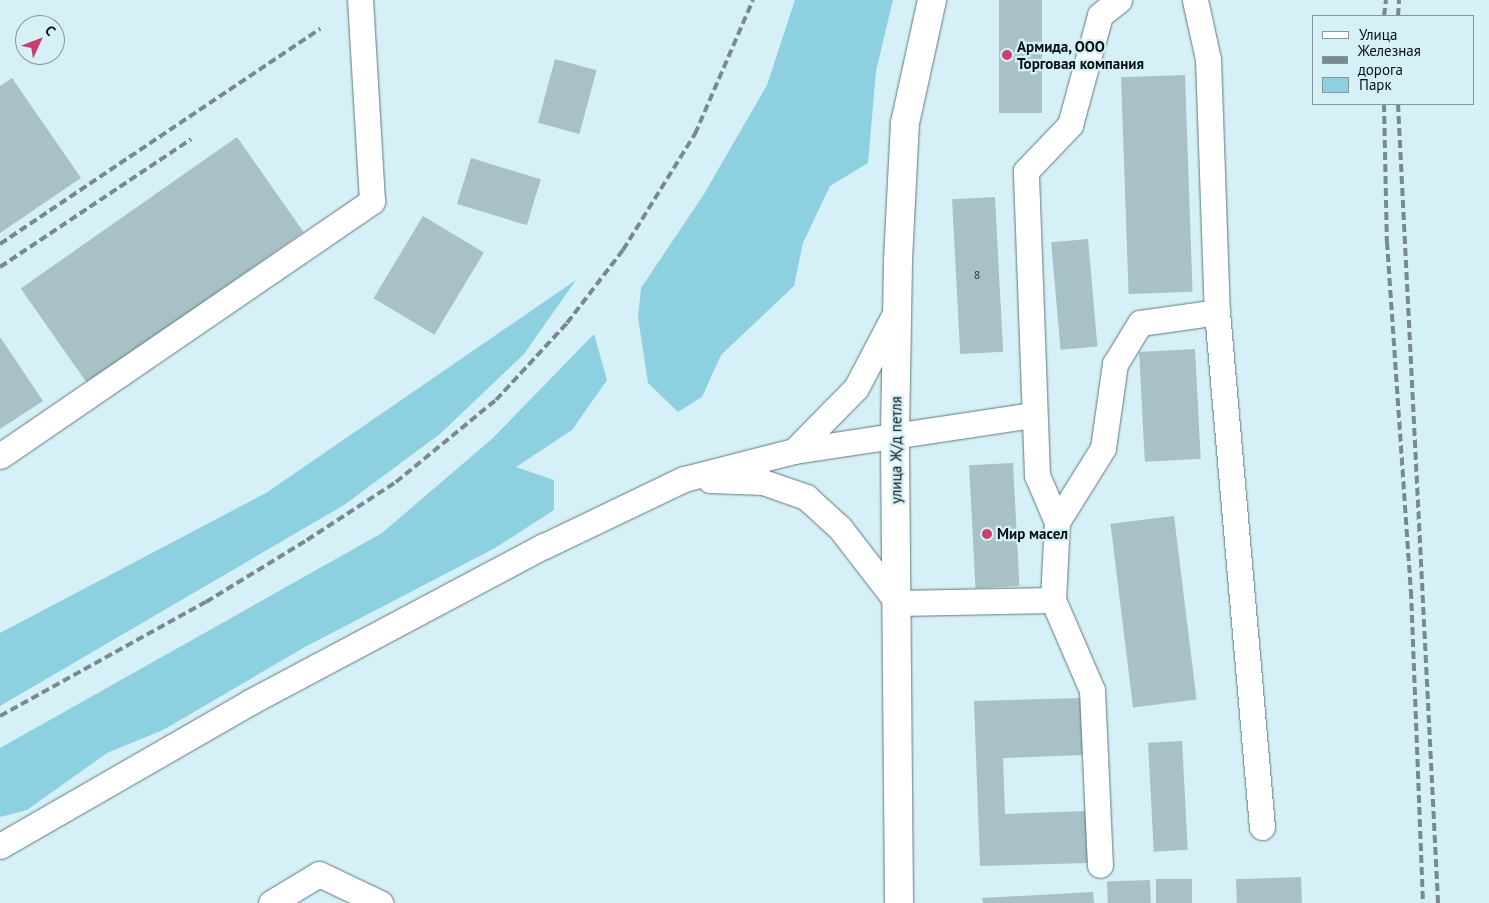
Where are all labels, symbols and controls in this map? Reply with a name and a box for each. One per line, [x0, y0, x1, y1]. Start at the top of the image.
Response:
north arrow [15, 15, 65, 65]
legend [1312, 15, 1474, 105]
text: С [41, 21, 59, 39]
text: Улица [1359, 25, 1397, 44]
place label: Армида, ООО Торговая компания [1017, 37, 1144, 72]
text: Железная дорога [1358, 41, 1421, 79]
marker: Армида, ООО Торговая компания [1001, 49, 1013, 61]
text: Парк [1359, 75, 1392, 94]
house number: 8 [974, 268, 980, 282]
street label: улица Ж/д петля [887, 396, 905, 504]
place label: Мир масел [997, 525, 1068, 543]
marker: Мир масел [981, 528, 993, 540]

